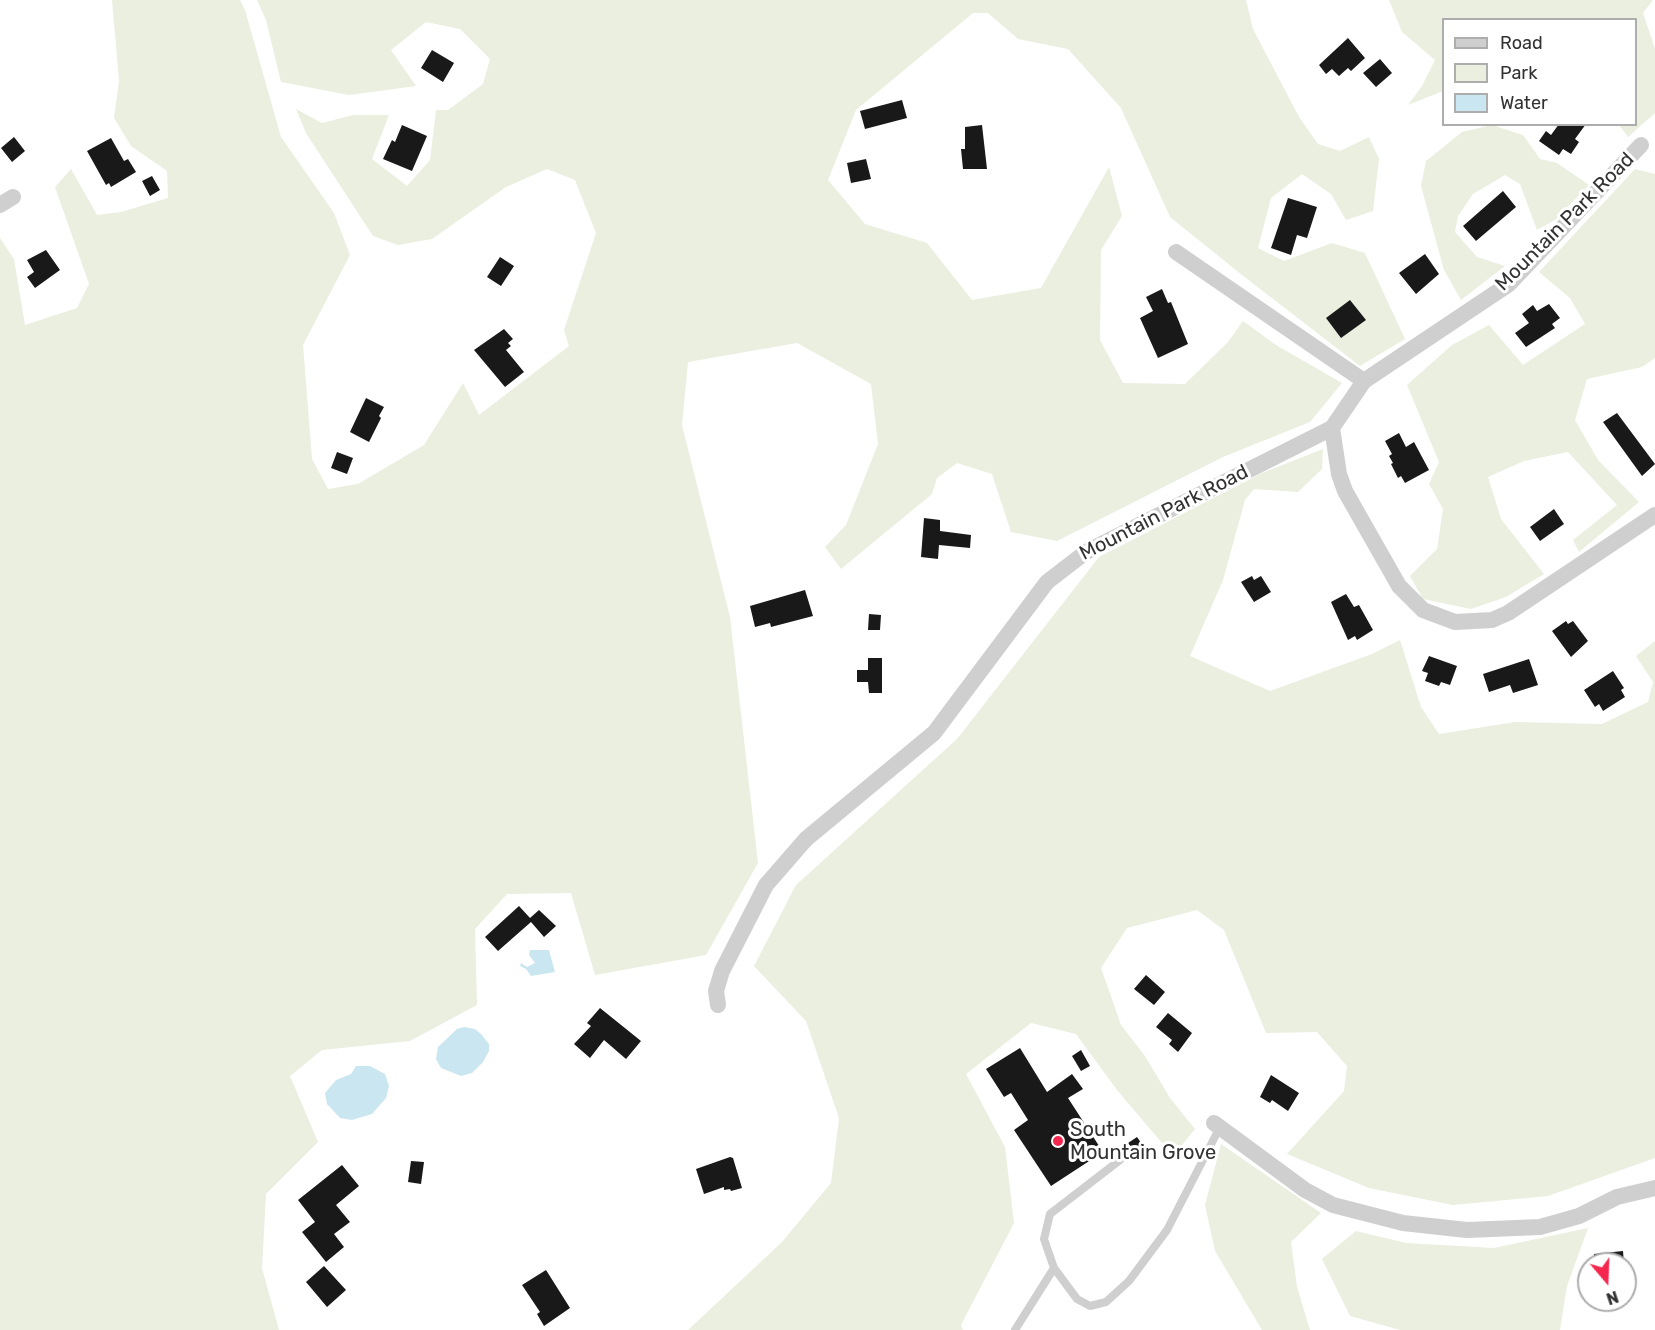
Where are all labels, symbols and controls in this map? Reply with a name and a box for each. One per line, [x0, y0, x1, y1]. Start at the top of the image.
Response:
legend [1442, 18, 1637, 126]
text: Road [1500, 32, 1543, 54]
text: Park [1500, 62, 1537, 84]
text: Water [1500, 92, 1548, 114]
street label: Mountain Park Road [1491, 148, 1639, 296]
street label: Mountain Park Road [1076, 460, 1252, 566]
place label: South Mountain Grove [1070, 1118, 1216, 1165]
marker: South Mountain Grove [1051, 1134, 1065, 1148]
north arrow [1577, 1252, 1637, 1312]
text: N [1604, 1287, 1621, 1308]

